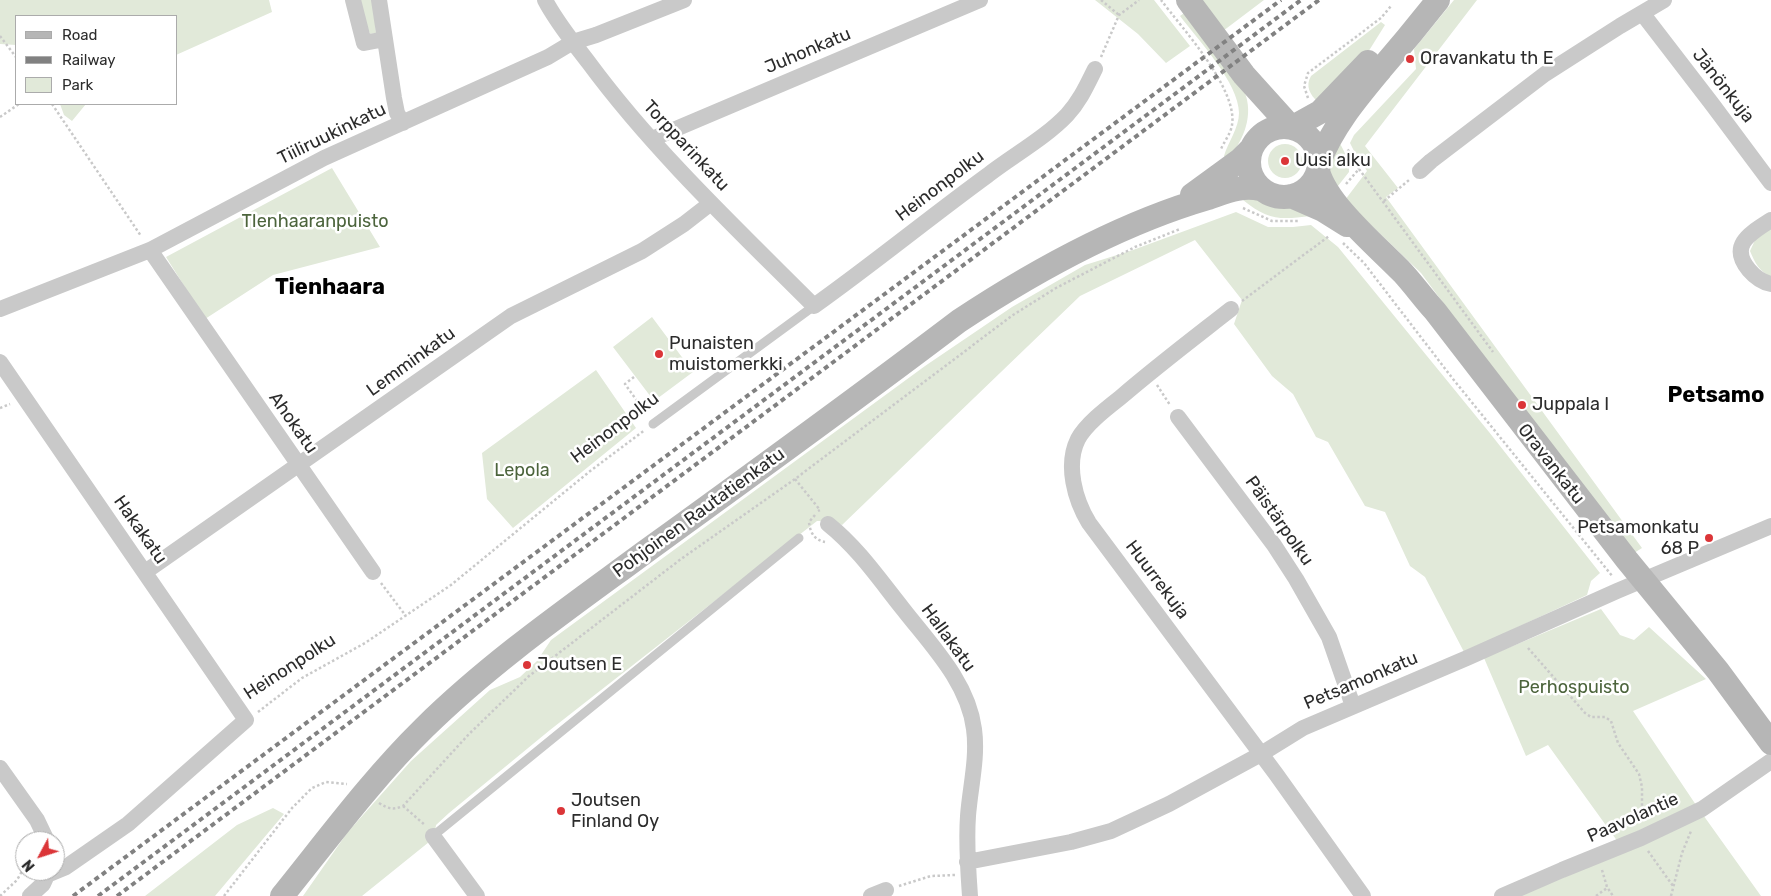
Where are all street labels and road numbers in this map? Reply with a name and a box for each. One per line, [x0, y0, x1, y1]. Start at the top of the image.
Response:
street label: Juhonkatu [762, 23, 854, 79]
street label: Jänönkuja [1687, 45, 1759, 127]
street label: Torpparinkatu [638, 96, 734, 196]
street label: Tiiliruukinkatu [274, 98, 390, 170]
street label: Heinonpolku [892, 146, 988, 226]
street label: Lemminkatu [363, 323, 459, 401]
street label: Ahokatu [264, 388, 322, 458]
street label: Heinonpolku [567, 388, 663, 468]
street label: Oravankatu [1513, 420, 1589, 508]
street label: Pohjoinen Rautatienkatu [609, 443, 789, 583]
street label: Päistärpolku [1240, 472, 1318, 570]
street label: Hakakatu [109, 492, 171, 568]
street label: Huurrekuja [1120, 536, 1194, 624]
street label: Hallakatu [916, 600, 980, 676]
street label: Heinonpolku [240, 629, 340, 705]
street label: Petsamonkatu [1301, 647, 1421, 715]
street label: Paavolantie [1584, 788, 1682, 848]

